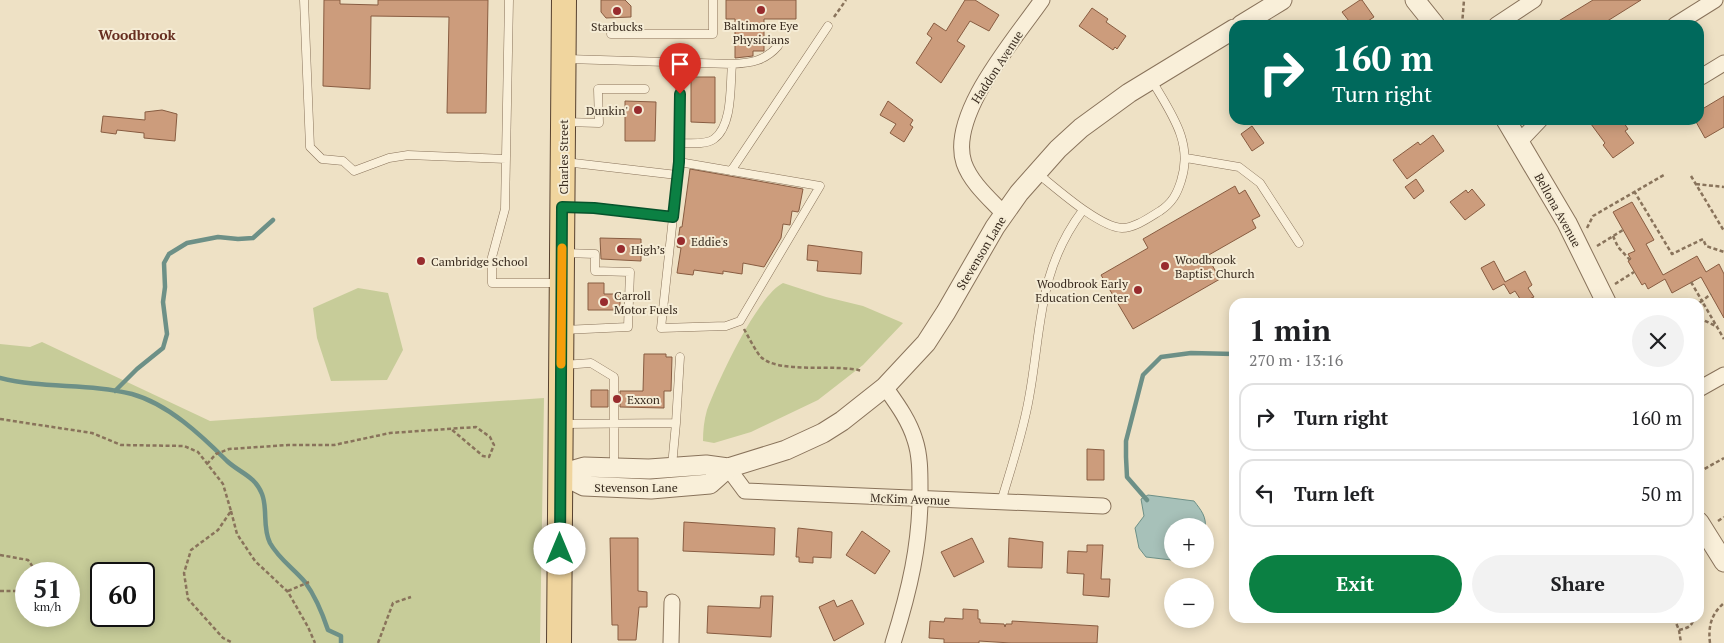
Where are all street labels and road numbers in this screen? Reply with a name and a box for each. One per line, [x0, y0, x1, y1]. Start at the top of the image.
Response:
street label: Haddon Avenue [968, 28, 1026, 106]
street label: Charles Street [556, 119, 571, 195]
street label: Bellona Avenue [1531, 170, 1585, 250]
street label: Stevenson Lane [953, 213, 1009, 293]
street label: Stevenson Lane [594, 480, 678, 495]
street label: McKim Avenue [870, 490, 950, 508]

